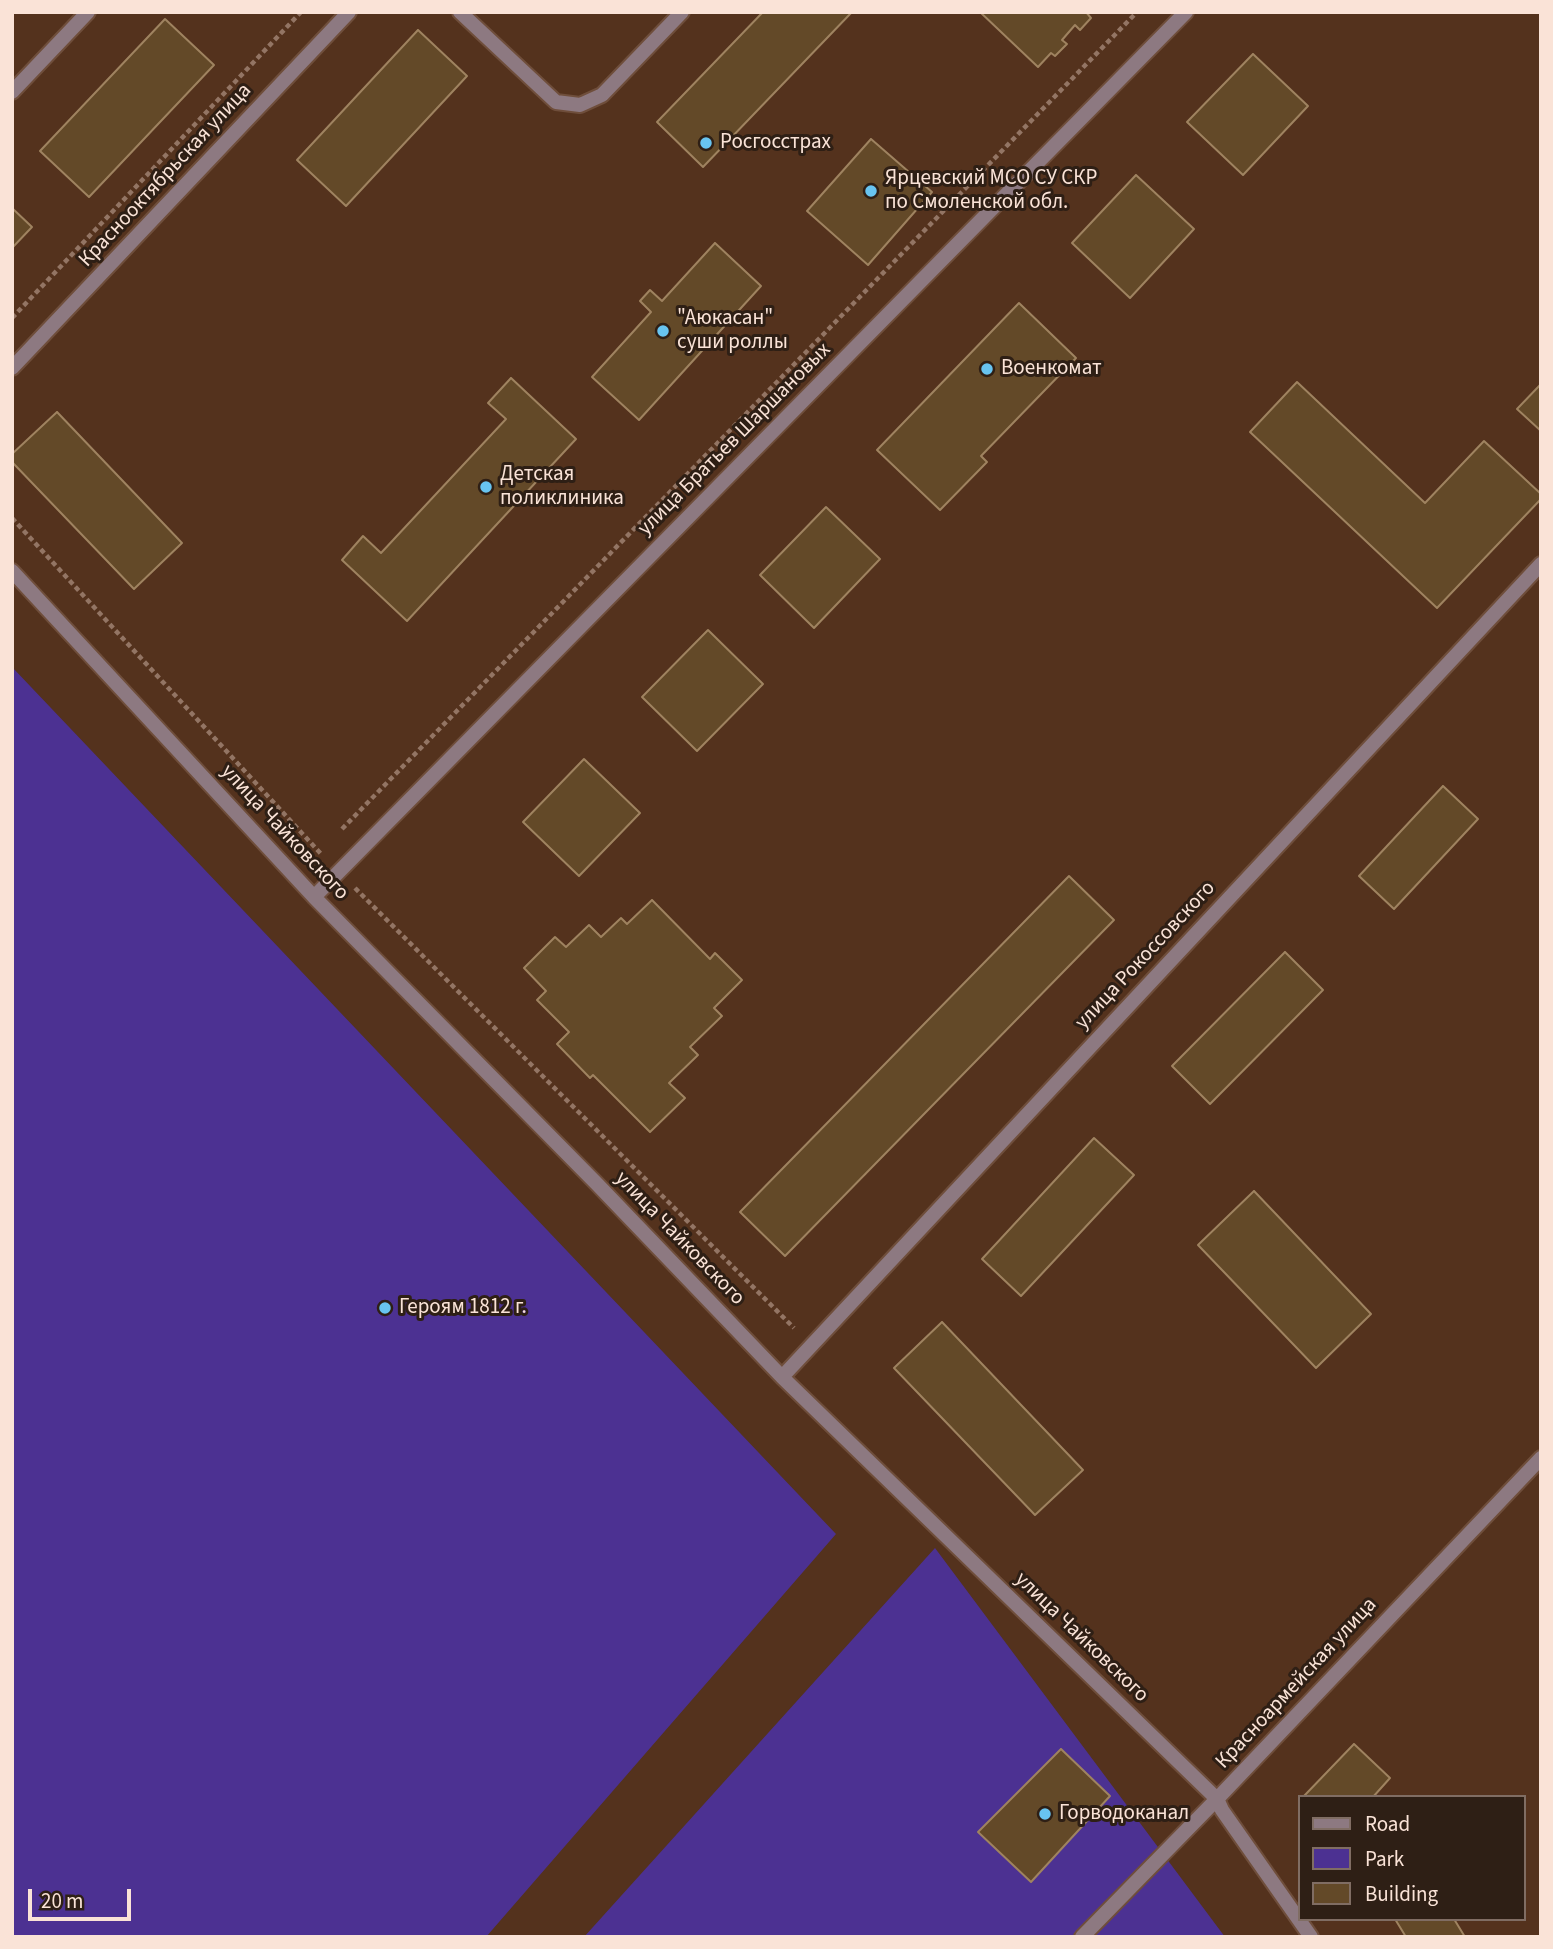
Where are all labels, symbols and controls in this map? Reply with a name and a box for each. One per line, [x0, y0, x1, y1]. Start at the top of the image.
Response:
street label: Краснооктябрьская улица [74, 79, 258, 273]
place label: Росгосстрах [720, 130, 831, 156]
marker: Росгосстрах [698, 135, 714, 151]
place label: Ярцевский МСО СУ СКР по Смоленской обл. [885, 166, 1097, 216]
marker: Ярцевский МСО СУ СКР по Смоленской обл. [863, 183, 879, 199]
place label: "Аюкасан" суши роллы [677, 306, 788, 356]
marker: "Аюкасан" суши роллы [655, 323, 671, 339]
street label: улица Братьев Шаршановых [633, 338, 837, 542]
place label: Военкомат [1001, 356, 1102, 382]
marker: Военкомат [979, 361, 995, 377]
place label: Детская поликлиника [500, 462, 624, 512]
marker: Детская поликлиника [478, 479, 494, 495]
street label: улица Чайковского [215, 760, 353, 906]
street label: улица Рокоссовского [1071, 877, 1221, 1035]
street label: улица Чайковского [609, 1167, 749, 1311]
place label: Героям 1812 г. [399, 1295, 527, 1321]
marker: Героям 1812 г. [377, 1300, 393, 1316]
street label: улица Чайковского [1009, 1568, 1153, 1708]
street label: Красноармейская улица [1211, 1593, 1383, 1775]
legend [1298, 1795, 1525, 1921]
place label: Горводоканал [1059, 1801, 1189, 1827]
marker: Горводоканал [1037, 1806, 1053, 1822]
text: Road [1365, 1809, 1410, 1839]
text: Park [1365, 1844, 1404, 1874]
scale bar [32, 1876, 135, 1920]
text: Building [1365, 1879, 1438, 1909]
text: 20 m [41, 1886, 83, 1916]

